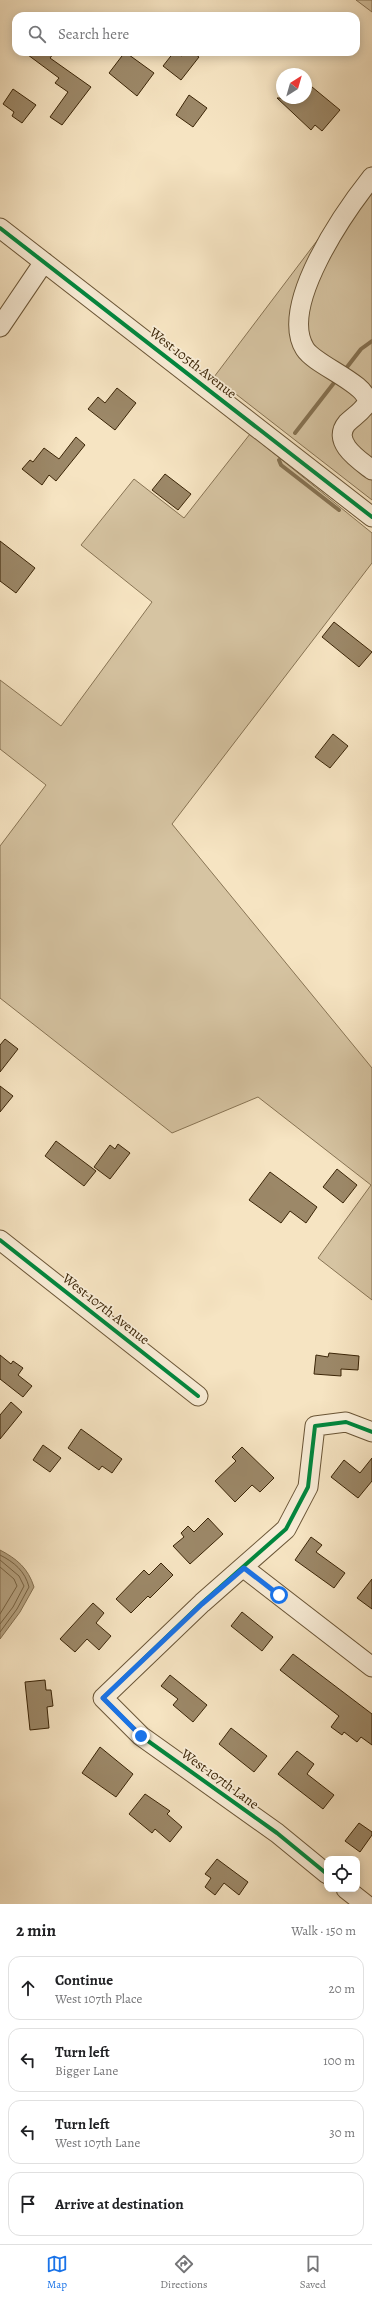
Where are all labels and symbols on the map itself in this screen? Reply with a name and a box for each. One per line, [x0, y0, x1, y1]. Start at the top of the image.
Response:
north arrow [276, 68, 312, 104]
street label: West 105th Avenue [145, 322, 241, 403]
street label: West 107th Avenue [58, 1268, 154, 1349]
route start [270, 1586, 288, 1604]
route end [132, 1727, 150, 1745]
street label: West 107th Lane [176, 1744, 263, 1814]

